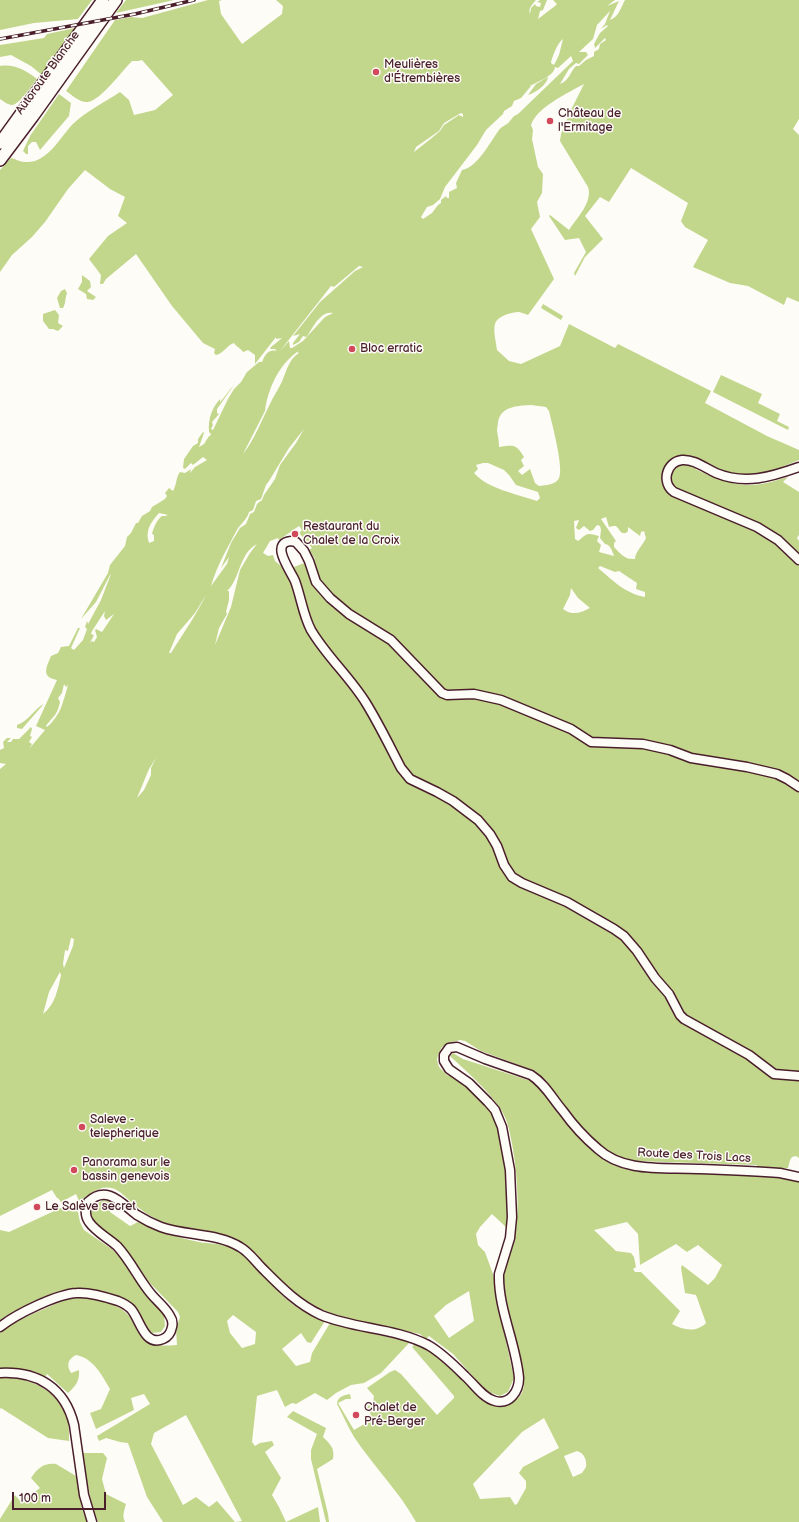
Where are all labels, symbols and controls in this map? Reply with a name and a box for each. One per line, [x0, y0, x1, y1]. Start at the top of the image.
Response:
street label: Autoroute Blanche [13, 28, 83, 118]
place label: Meulières d'Étrembières [384, 58, 460, 86]
marker: Meulières d'Étrembières [371, 67, 381, 77]
place label: Château de l'Ermitage [558, 107, 621, 135]
marker: Château de l'Ermitage [545, 116, 555, 126]
place label: Bloc erratic [360, 342, 422, 356]
marker: Bloc erratic [347, 344, 357, 354]
place label: Restaurant du Chalet de la Croix [303, 520, 399, 548]
marker: Restaurant du Chalet de la Croix [290, 529, 300, 539]
place label: Saleve - telepherique [90, 1113, 159, 1141]
marker: Saleve - telepherique [77, 1122, 87, 1132]
street label: Route des Trois Lacs [637, 1146, 751, 1166]
place label: Panorama sur le bassin genevois [82, 1156, 170, 1184]
marker: Panorama sur le bassin genevois [69, 1165, 79, 1175]
place label: Le Salève secret [45, 1200, 136, 1214]
marker: Le Salève secret [32, 1202, 42, 1212]
place label: Chalet de Pré-Berger [364, 1401, 425, 1429]
marker: Chalet de Pré-Berger [351, 1410, 361, 1420]
scale bar [14, 1484, 108, 1510]
text: 100 m [19, 1491, 51, 1506]

